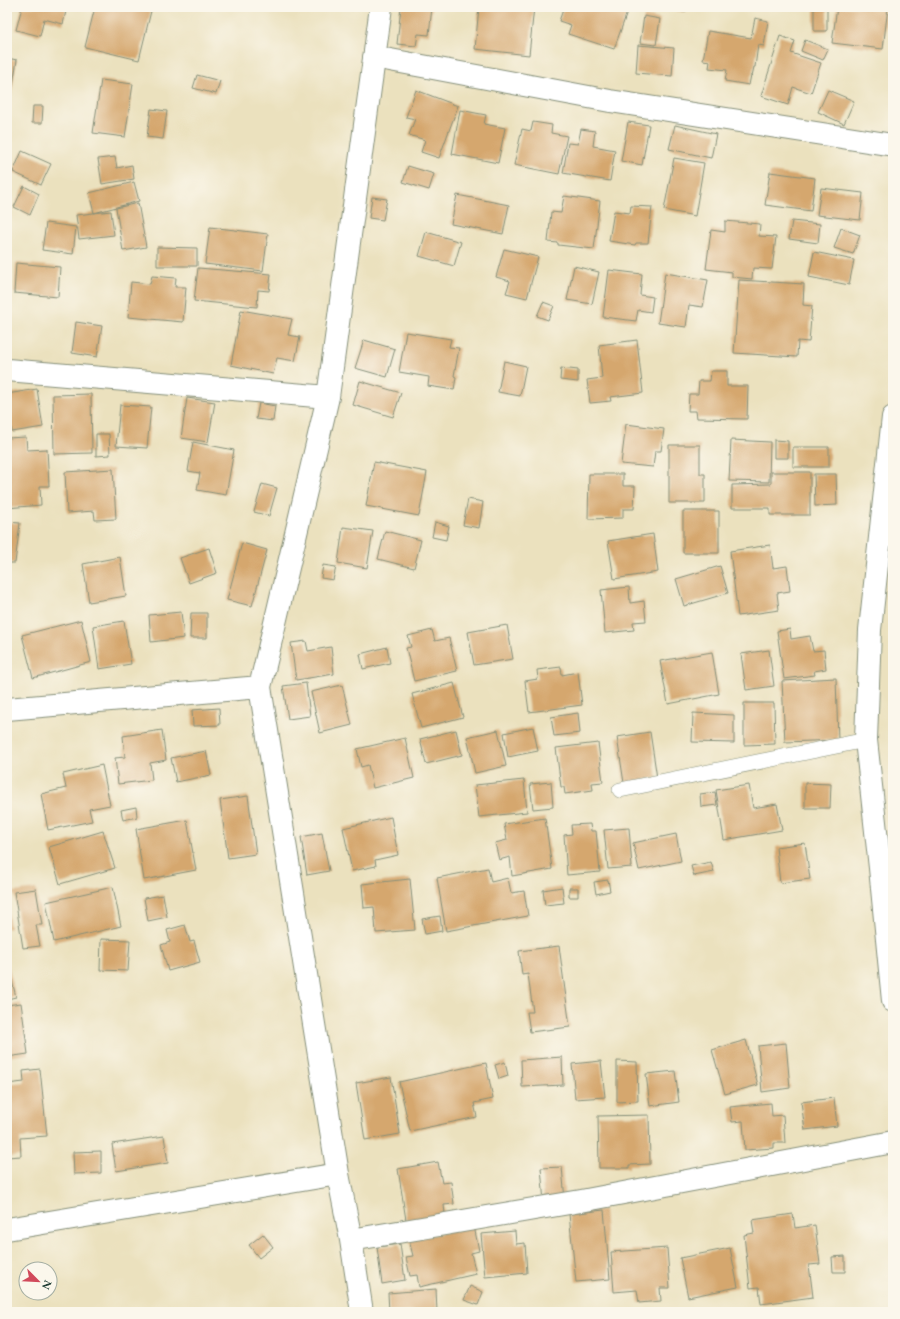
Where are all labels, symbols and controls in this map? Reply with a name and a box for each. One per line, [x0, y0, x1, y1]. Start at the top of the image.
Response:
north arrow [18, 1261, 58, 1301]
text: N [39, 1278, 55, 1292]

